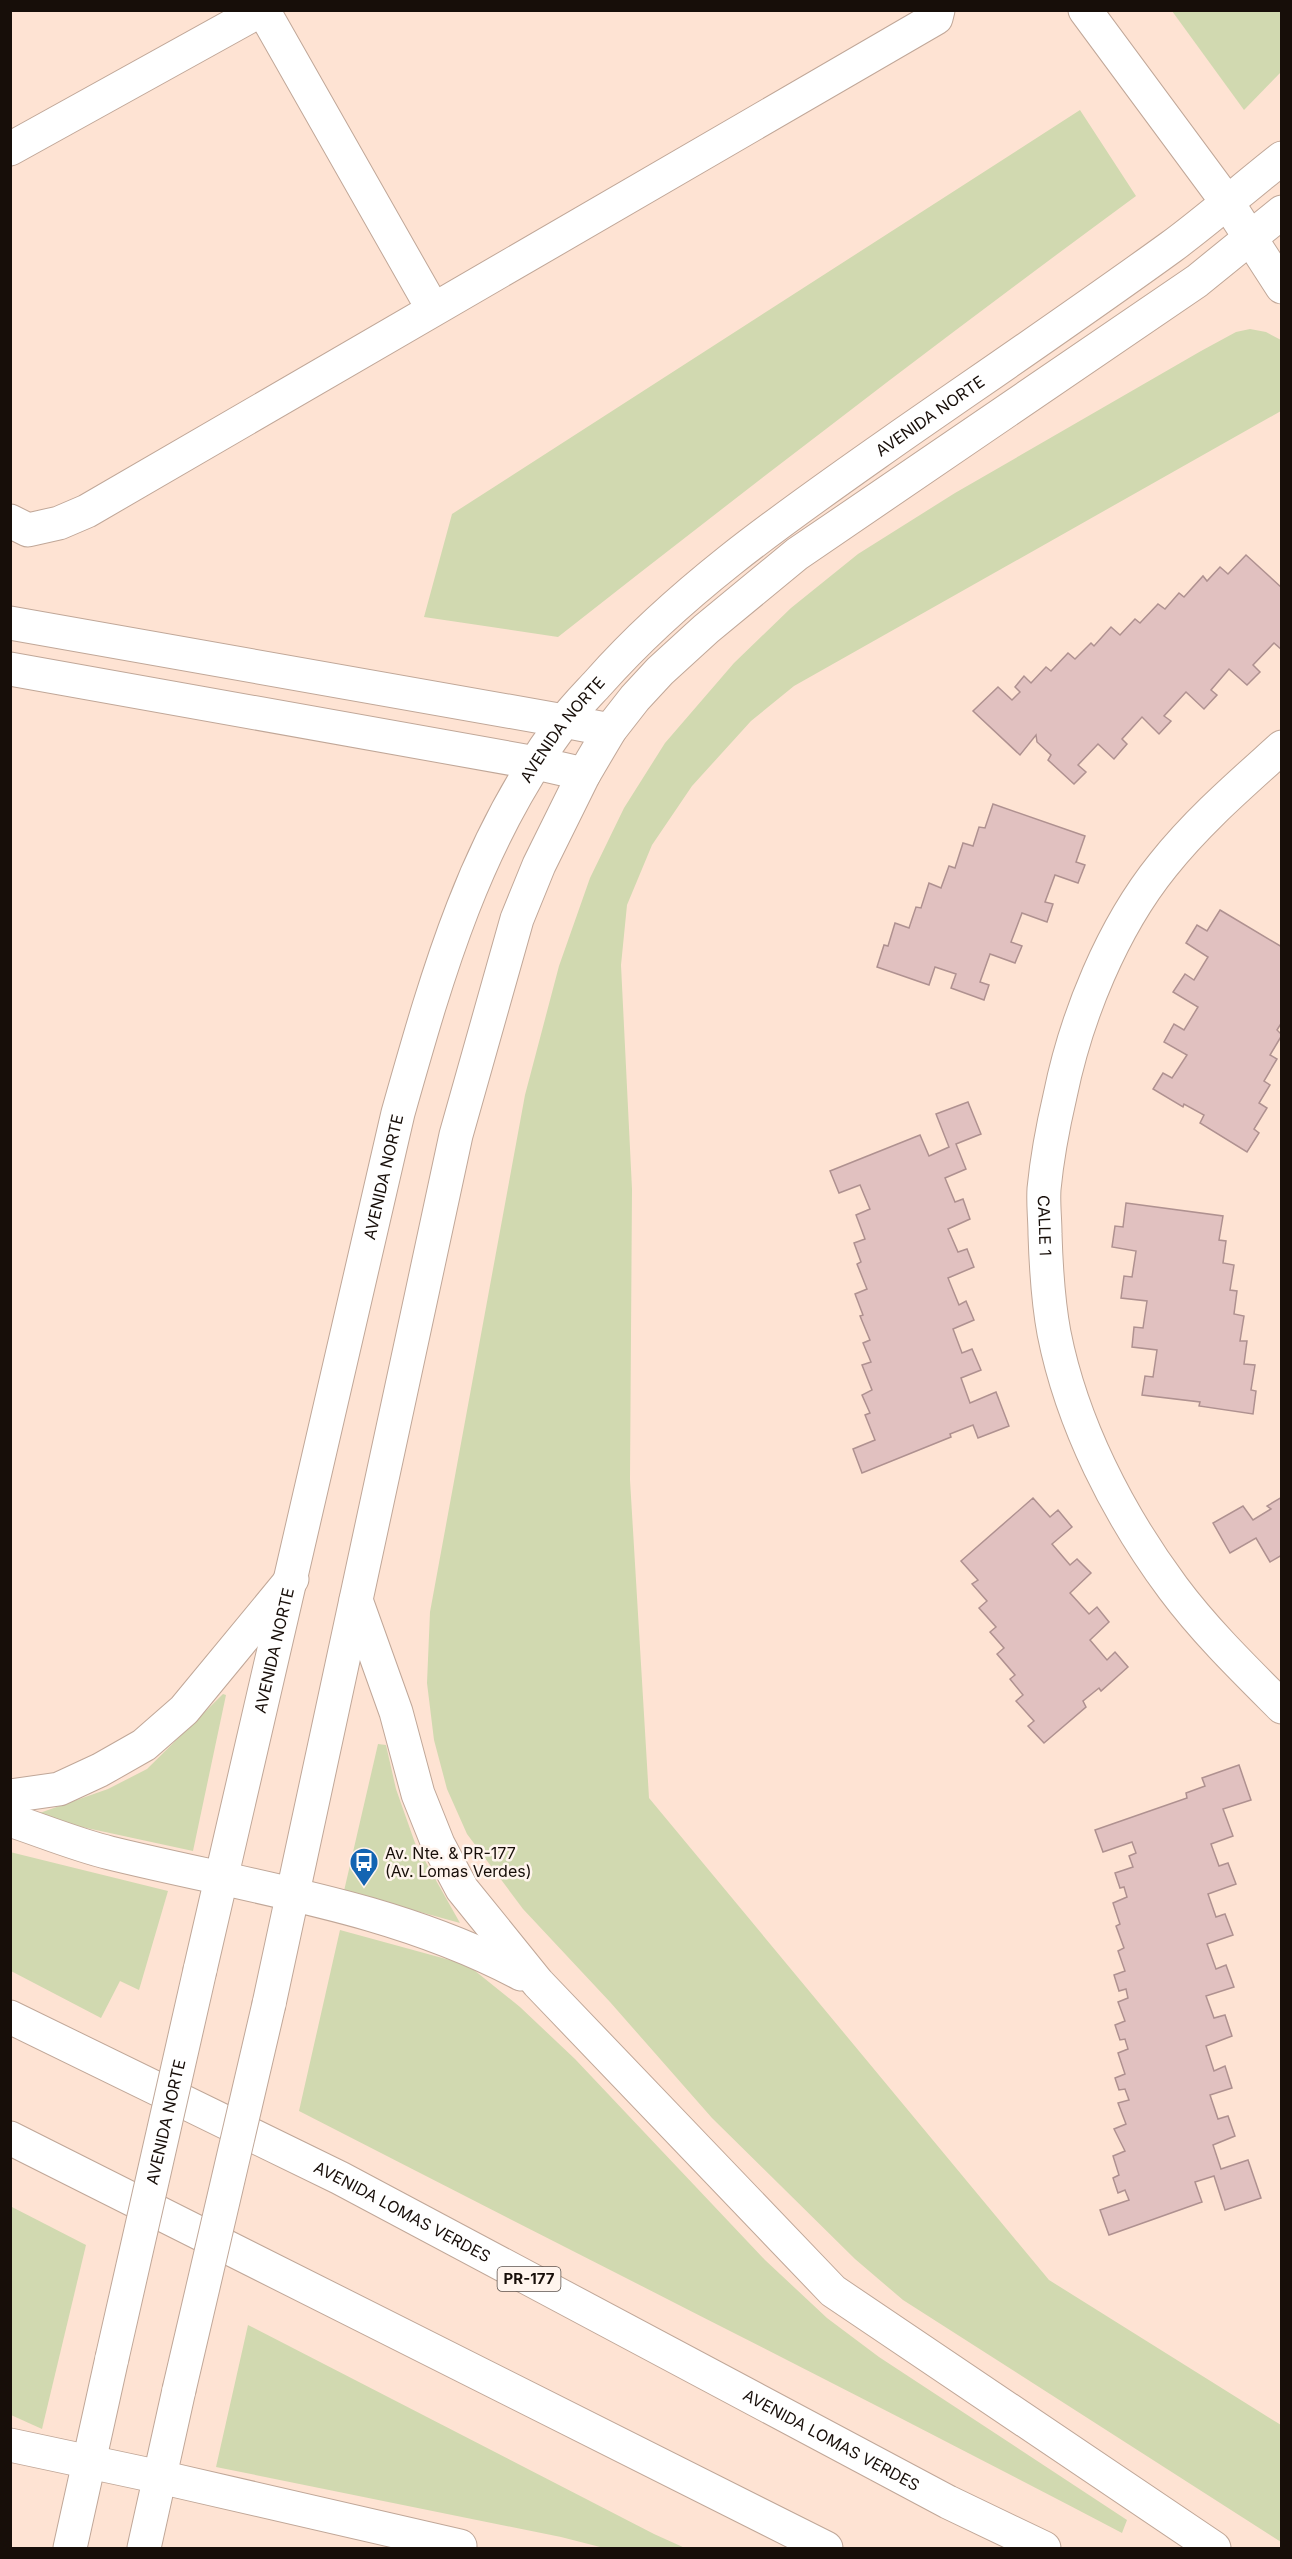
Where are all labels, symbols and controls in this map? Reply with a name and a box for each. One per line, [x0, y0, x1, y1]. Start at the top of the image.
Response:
street label: AVENIDA NORTE [872, 371, 988, 461]
street label: AVENIDA NORTE [516, 673, 609, 786]
street label: AVENIDA NORTE [359, 1112, 407, 1242]
street label: CALLE 1 [1034, 1195, 1056, 1256]
street label: AVENIDA NORTE [250, 1586, 298, 1715]
place label: Av. Nte. & PR-177 (Av. Lomas Verdes) [385, 1843, 532, 1881]
bus stop icon: Av. Nte. & PR-177 (Av. Lomas Verdes) [348, 1846, 380, 1888]
street label: AVENIDA NORTE [142, 2057, 189, 2187]
street label: AVENIDA LOMAS VERDES [311, 2157, 494, 2266]
road number: PR-177 [498, 2267, 560, 2291]
street label: AVENIDA LOMAS VERDES [740, 2385, 923, 2495]

